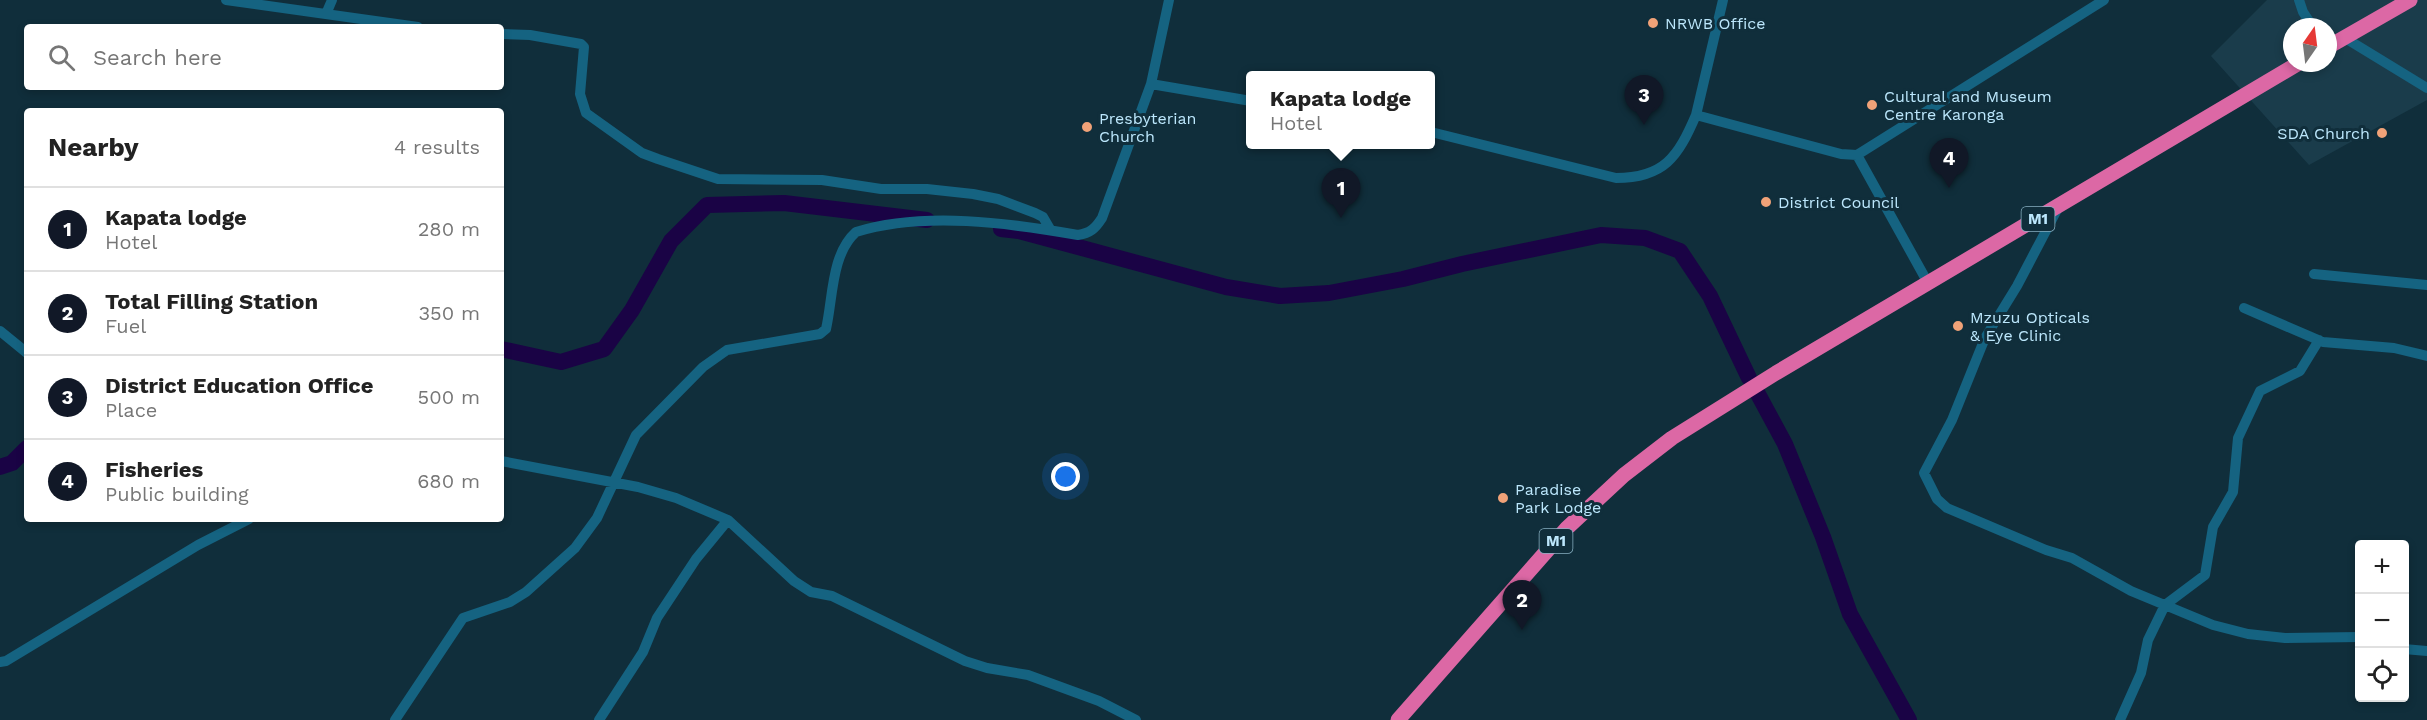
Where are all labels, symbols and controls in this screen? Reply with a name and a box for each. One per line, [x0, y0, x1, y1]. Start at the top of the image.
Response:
place label: NRWB Office [1665, 14, 1766, 33]
marker: NRWB Office [1646, 16, 1660, 30]
north arrow [2283, 18, 2337, 72]
search box [24, 24, 504, 90]
icon: search [45, 41, 78, 74]
text: Search here [93, 45, 222, 70]
popup [1246, 71, 1435, 149]
pin: 3 [1624, 76, 1664, 125]
text: Kapata lodge [1270, 86, 1411, 111]
place label: Cultural and Museum Centre Karonga [1884, 87, 2052, 124]
marker: Cultural and Museum Centre Karonga [1865, 98, 1879, 112]
place label: Presbyterian Church [1099, 109, 1196, 146]
text: Hotel [1270, 111, 1322, 135]
marker: Presbyterian Church [1080, 120, 1094, 134]
place label: SDA Church [2277, 124, 2370, 143]
marker: SDA Church [2375, 126, 2389, 140]
text: Nearby [48, 132, 139, 162]
text: 4 results [394, 135, 480, 159]
pin: 4 [1930, 138, 1968, 188]
pin: 1 [1322, 168, 1360, 218]
place label: District Council [1778, 193, 1899, 212]
marker: District Council [1759, 195, 1773, 209]
text: Kapata lodge [105, 205, 247, 230]
road number: M1 [2022, 207, 2054, 231]
text: 1 [63, 217, 72, 241]
text: 280 m [418, 217, 480, 241]
text: Hotel [105, 230, 157, 254]
text: Total Filling Station [105, 289, 318, 314]
text: 2 [62, 301, 73, 325]
text: 350 m [418, 301, 480, 325]
place label: Mzuzu Opticals & Eye Clinic [1970, 308, 2090, 345]
text: Fuel [105, 314, 146, 338]
marker: Mzuzu Opticals & Eye Clinic [1951, 319, 1965, 333]
text: District Education Office [105, 373, 374, 398]
text: 3 [62, 385, 73, 409]
text: 500 m [418, 385, 480, 409]
text: Place [105, 398, 157, 422]
text: Fisheries [105, 457, 203, 482]
your location [1051, 462, 1080, 491]
text: 4 [61, 469, 74, 493]
text: 680 m [417, 469, 480, 493]
place label: Paradise Park Lodge [1515, 480, 1601, 517]
text: Public building [105, 482, 249, 506]
marker: Paradise Park Lodge [1496, 491, 1510, 505]
road number: M1 [1540, 529, 1572, 553]
map controls [2355, 540, 2409, 702]
button: + [2355, 540, 2409, 594]
pin: 2 [1502, 580, 1541, 630]
button: − [2355, 594, 2409, 648]
button: locate [2355, 648, 2409, 702]

